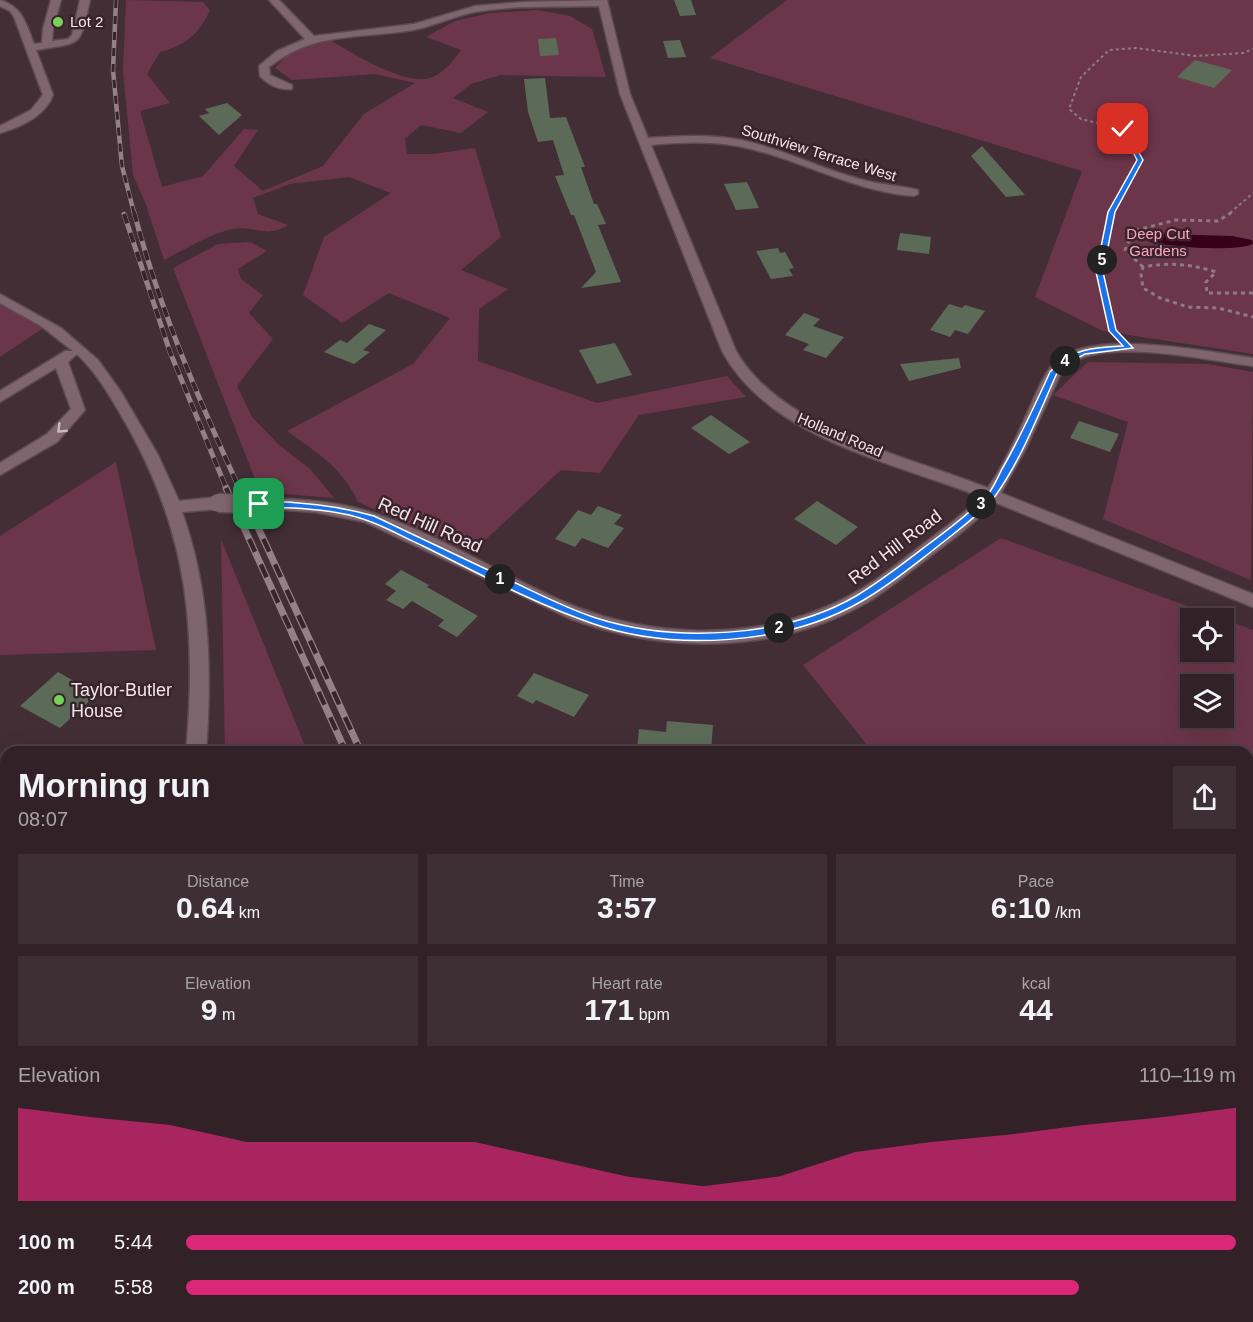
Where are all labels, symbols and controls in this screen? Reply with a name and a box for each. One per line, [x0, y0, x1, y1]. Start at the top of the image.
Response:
place label: Lot 2 [70, 13, 103, 30]
marker: Lot 2 [51, 15, 65, 29]
pin [1097, 103, 1148, 154]
icon: check [1106, 112, 1139, 145]
street label: Southview Terrace West [740, 121, 899, 184]
park label: Deep Cut Gardens [1126, 225, 1191, 259]
pin: 5 [1087, 245, 1117, 275]
text: 5 [1098, 251, 1106, 268]
pin: 4 [1050, 346, 1080, 376]
text: 4 [1061, 352, 1069, 369]
street label: Holland Road [795, 409, 885, 460]
one-way arrow [57, 422, 67, 433]
pin [233, 478, 284, 529]
icon: arrive [242, 487, 275, 520]
pin: 3 [966, 489, 996, 519]
street label: Red Hill Road [375, 493, 485, 557]
text: 3 [977, 495, 985, 512]
street label: Red Hill Road [845, 506, 945, 588]
pin: 1 [485, 564, 515, 594]
text: 1 [496, 570, 504, 587]
map controls [1180, 608, 1234, 728]
button: locate [1180, 608, 1234, 662]
pin: 2 [764, 613, 794, 643]
text: 2 [775, 619, 783, 636]
button: layers [1180, 674, 1234, 728]
place label: Taylor-Butler House [71, 680, 172, 721]
marker: Taylor-Butler House [52, 693, 66, 707]
button: share [1173, 766, 1236, 829]
text: Morning run [18, 767, 210, 804]
text: 08:07 [18, 808, 68, 830]
text: Distance [187, 873, 249, 890]
text: Time [610, 873, 644, 890]
text: Pace [1018, 873, 1054, 890]
text: 0.64 [176, 891, 234, 924]
text: 3:57 [597, 891, 657, 924]
text: 6:10 [991, 891, 1051, 924]
text: km [234, 904, 260, 921]
text: /km [1051, 904, 1081, 921]
text: Elevation [185, 975, 251, 992]
text: Heart rate [591, 975, 663, 992]
text: kcal [1022, 975, 1050, 992]
text: 9 [201, 993, 217, 1026]
text: 171 [584, 993, 634, 1026]
text: 44 [1019, 993, 1053, 1026]
text: m [217, 1006, 235, 1023]
text: bpm [634, 1006, 670, 1023]
text: Elevation [18, 1064, 100, 1086]
text: 110–119 m [1139, 1064, 1236, 1086]
text: 100 m [18, 1231, 75, 1253]
text: 5:44 [114, 1231, 153, 1253]
text: 200 m [18, 1276, 75, 1298]
text: 5:58 [114, 1276, 153, 1298]

